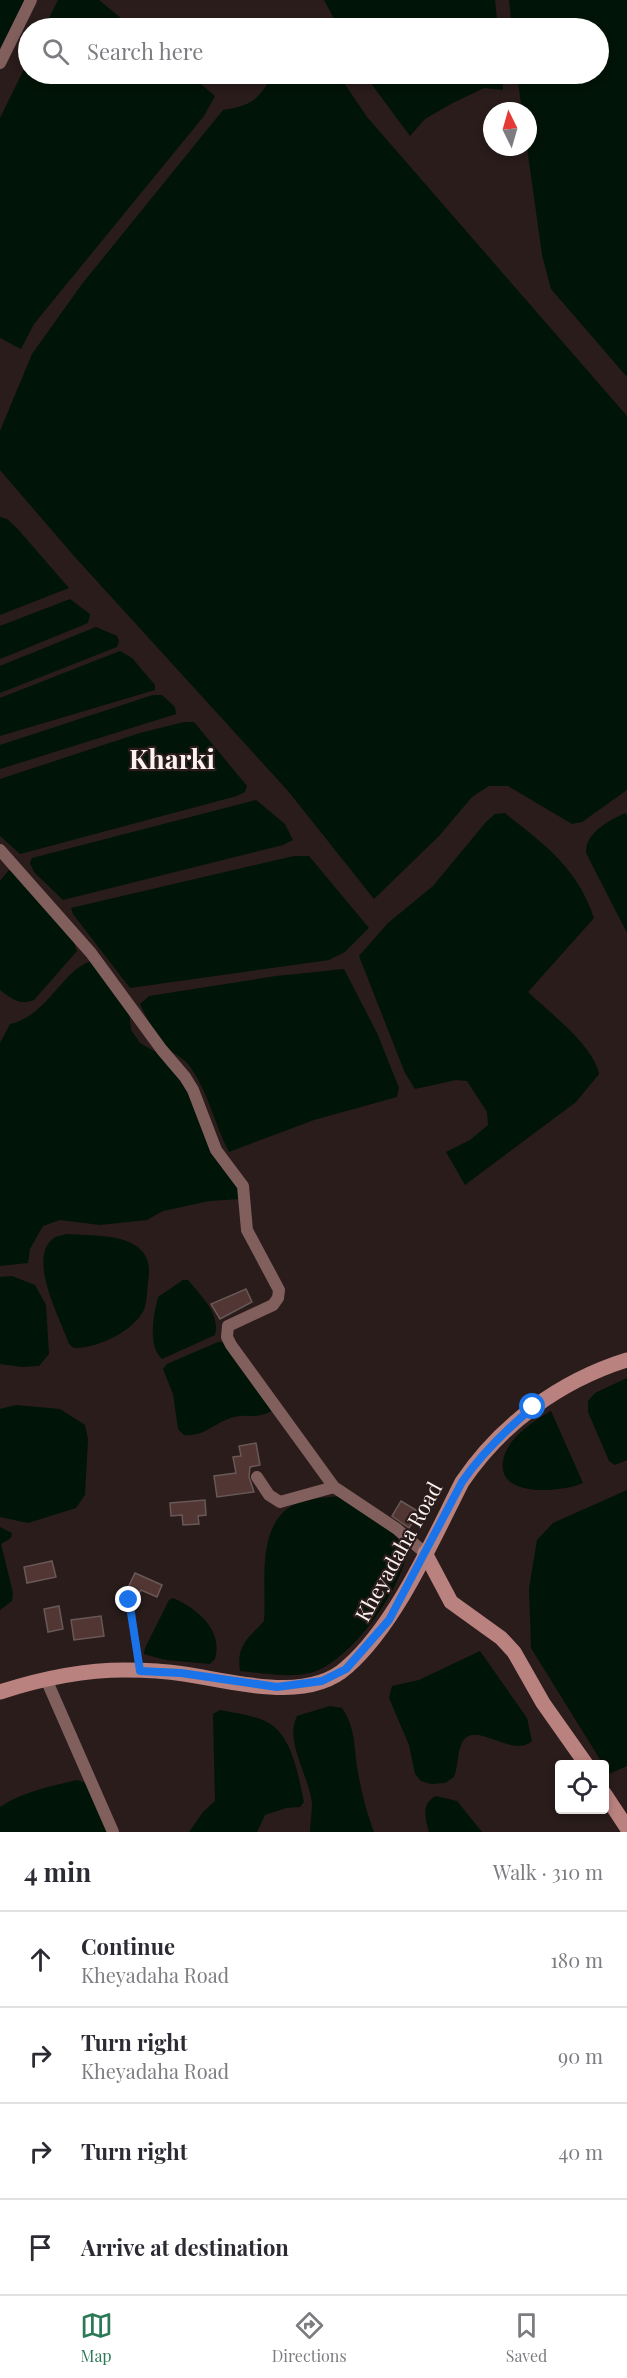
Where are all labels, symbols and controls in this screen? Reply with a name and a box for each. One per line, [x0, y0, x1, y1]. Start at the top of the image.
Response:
search box [18, 18, 609, 84]
icon: search [39, 35, 72, 68]
text: Search here [87, 36, 203, 66]
north arrow [483, 102, 537, 156]
district label: Kharki [129, 740, 215, 776]
route start [519, 1393, 545, 1419]
street label: Kheyadaha Road [347, 1476, 447, 1626]
route end [115, 1586, 141, 1612]
map controls [555, 1760, 609, 1814]
button: locate [555, 1760, 609, 1814]
text: 4 min [24, 1854, 91, 1889]
text: Walk · 310 m [493, 1858, 603, 1885]
text: Continue [81, 1931, 175, 1961]
icon: ahead [24, 1943, 57, 1976]
text: 180 m [550, 1946, 603, 1973]
text: Kheyadaha Road [81, 1961, 229, 1988]
text: Turn right [81, 2027, 187, 2057]
icon: right [24, 2039, 57, 2072]
text: 90 m [558, 2042, 603, 2069]
text: Kheyadaha Road [81, 2057, 229, 2084]
icon: right [24, 2135, 57, 2168]
text: Turn right [81, 2136, 187, 2166]
text: 40 m [558, 2138, 603, 2165]
icon: arrive [24, 2231, 57, 2264]
text: Arrive at destination [81, 2232, 289, 2262]
tab: Map [80, 2309, 113, 2366]
tab: Directions [272, 2309, 347, 2366]
tab: Saved [506, 2309, 547, 2366]

